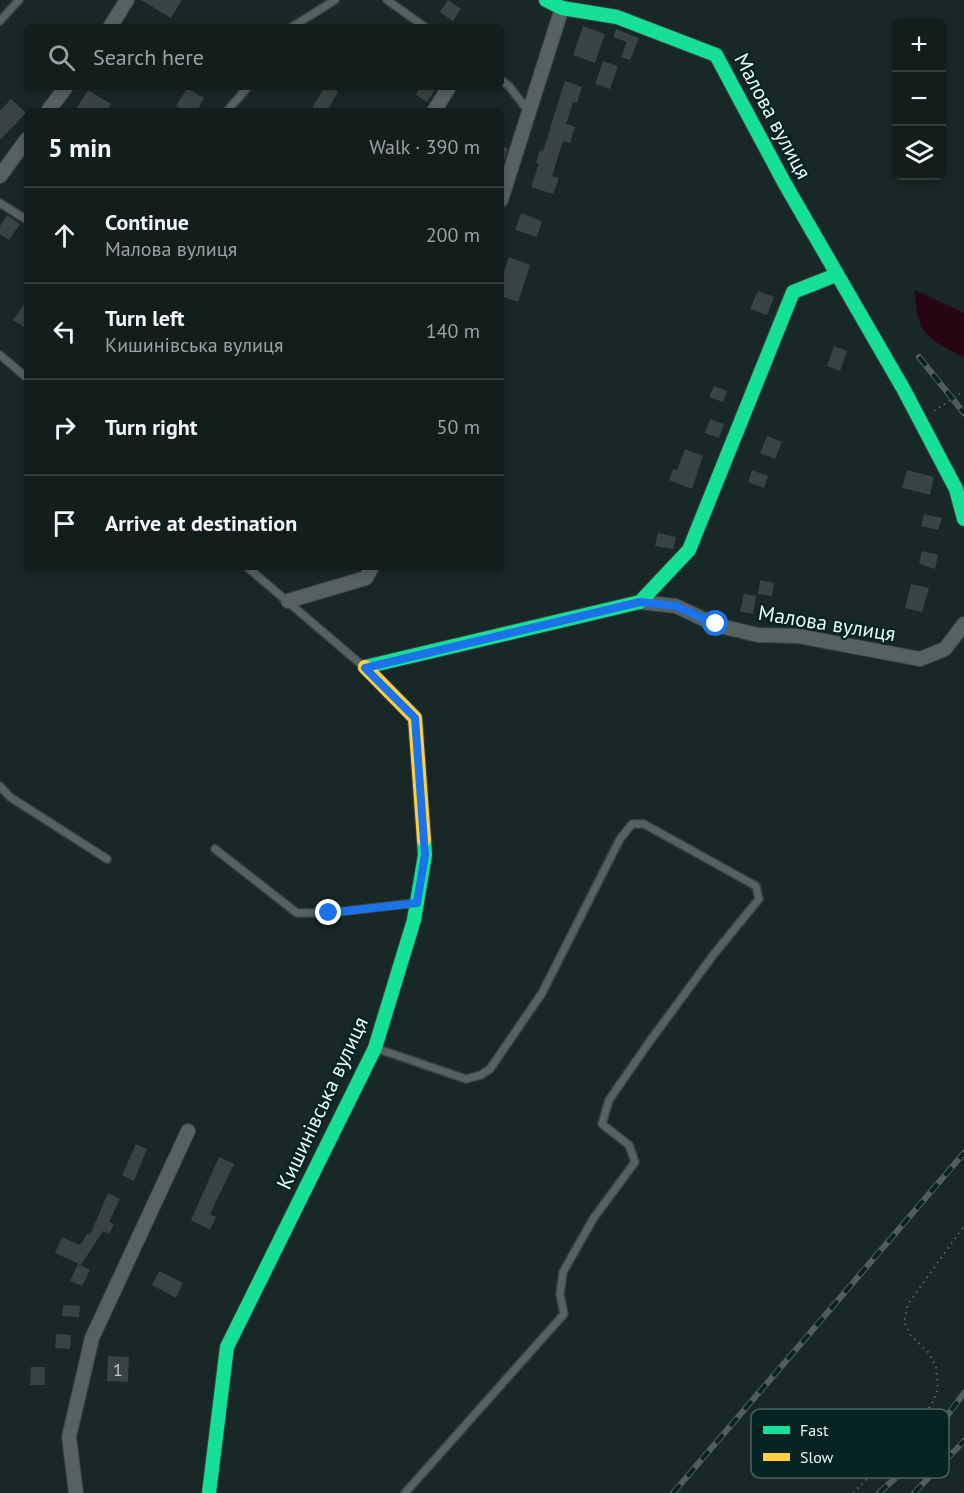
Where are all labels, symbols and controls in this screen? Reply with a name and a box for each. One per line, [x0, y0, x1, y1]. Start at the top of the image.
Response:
map controls [892, 18, 946, 180]
button: + [892, 18, 946, 72]
search box [24, 24, 504, 90]
icon: search [45, 41, 78, 74]
text: Search here [93, 43, 204, 71]
street label: Малова вулиця [728, 48, 818, 184]
button: − [892, 72, 946, 126]
button: layers [892, 126, 946, 180]
text: 5 min [48, 131, 111, 164]
text: Walk · 390 m [369, 134, 480, 160]
text: Continue [105, 208, 189, 236]
icon: ahead [48, 219, 81, 252]
text: 200 m [426, 222, 480, 248]
text: Малова вулиця [105, 236, 237, 262]
text: Turn left [105, 304, 185, 332]
icon: left [48, 315, 81, 348]
text: 140 m [426, 318, 480, 344]
text: Кишинівська вулиця [105, 332, 283, 358]
icon: right [48, 411, 81, 444]
text: Turn right [105, 413, 197, 441]
text: 50 m [437, 414, 480, 440]
icon: arrive [48, 507, 81, 540]
text: Arrive at destination [105, 509, 297, 537]
street label: Малова вулиця [756, 599, 898, 647]
route start [702, 610, 728, 636]
route end [315, 899, 341, 925]
street label: Кишинівська вулиця [270, 1012, 374, 1194]
house number: 1 [113, 1358, 123, 1381]
legend [751, 1409, 949, 1478]
text: Fast [800, 1420, 829, 1440]
text: Slow [800, 1447, 834, 1467]

